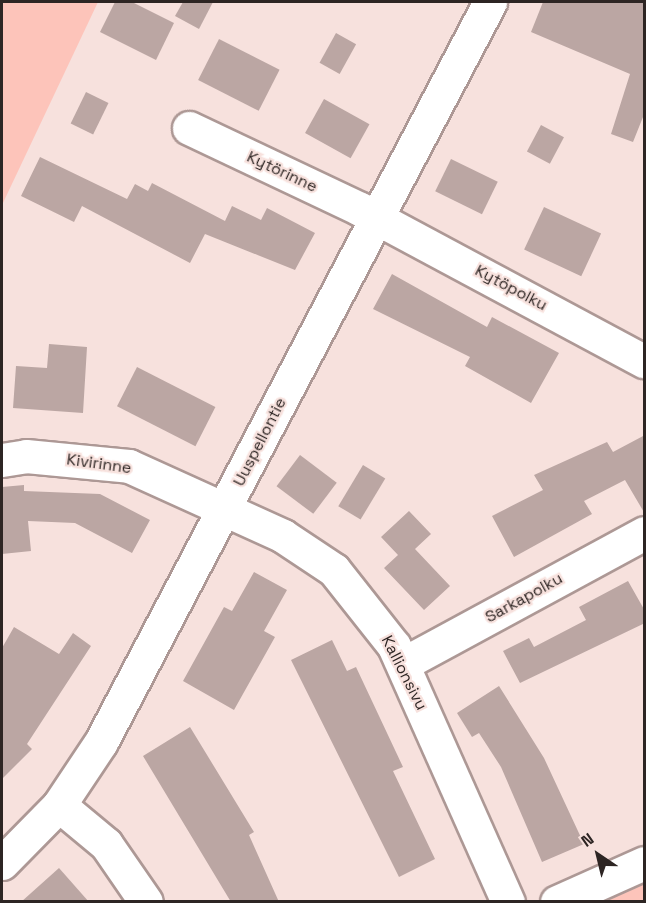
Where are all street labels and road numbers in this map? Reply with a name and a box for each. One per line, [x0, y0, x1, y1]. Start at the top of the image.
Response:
street label: Kytörinne [244, 147, 320, 197]
street label: Kytöpolku [472, 261, 550, 315]
street label: Uuspellontie [229, 395, 291, 489]
street label: Kivirinne [65, 450, 133, 478]
street label: Sarkapolku [482, 569, 566, 627]
street label: Kallionsivu [377, 632, 431, 714]

